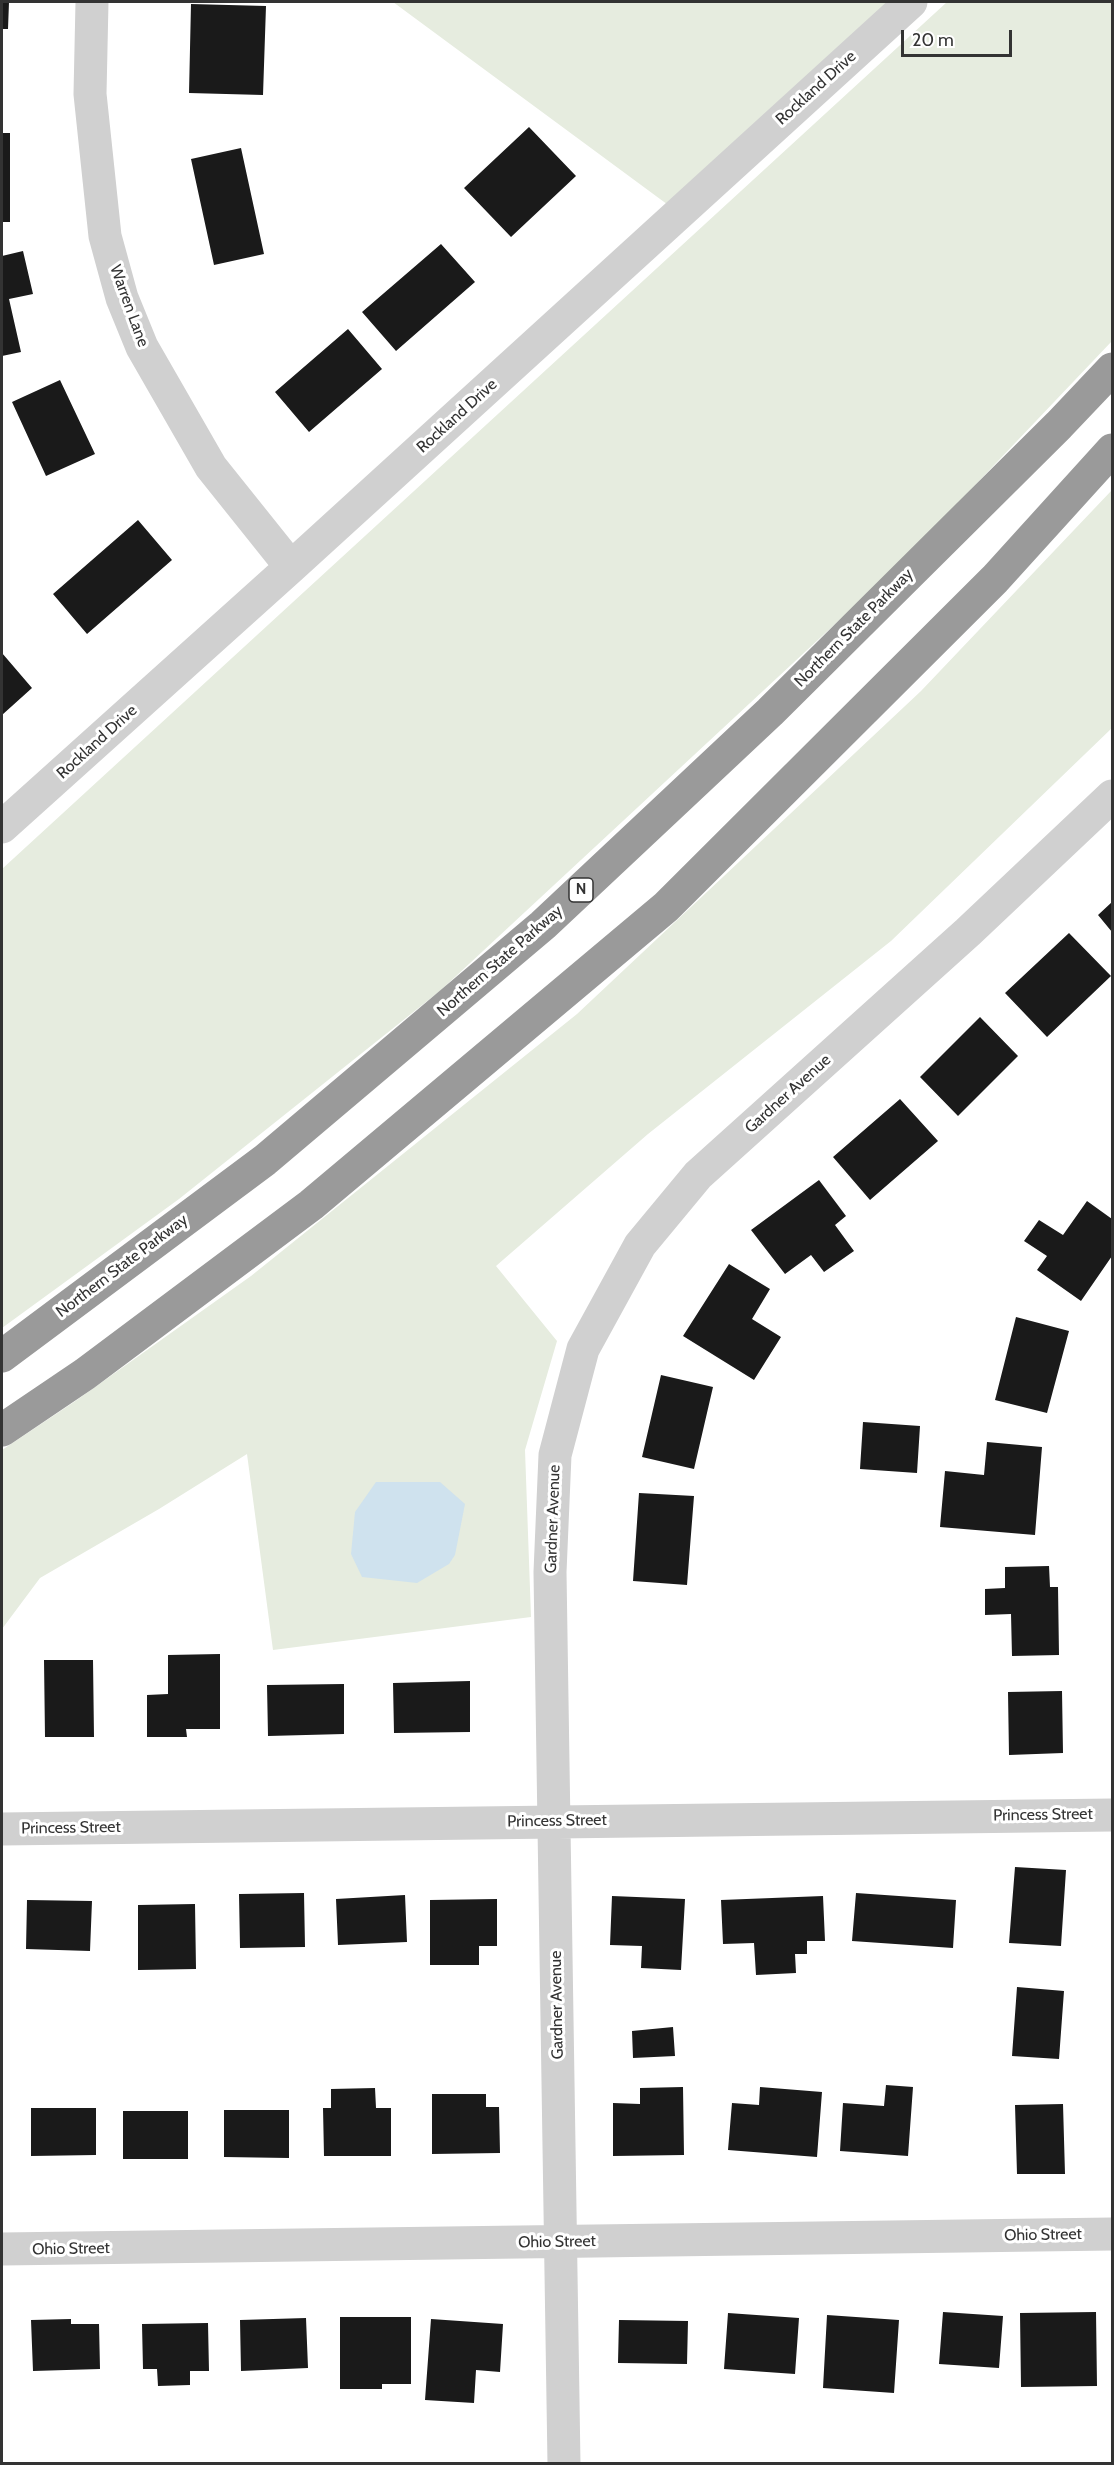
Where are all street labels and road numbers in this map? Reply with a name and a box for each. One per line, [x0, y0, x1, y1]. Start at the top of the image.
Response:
street label: Rockland Drive [772, 47, 860, 129]
street label: Warren Lane [105, 262, 153, 350]
street label: Rockland Drive [413, 375, 501, 457]
street label: Northern State Parkway [791, 565, 917, 691]
street label: Rockland Drive [53, 701, 141, 783]
road number: N [569, 878, 593, 902]
street label: Northern State Parkway [433, 901, 567, 1021]
street label: Gardner Avenue [741, 1051, 835, 1137]
street label: Northern State Parkway [52, 1210, 192, 1322]
street label: Gardner Avenue [542, 1464, 564, 1574]
street label: Princess Street [993, 1805, 1093, 1825]
street label: Princess Street [507, 1811, 607, 1831]
street label: Princess Street [21, 1818, 121, 1838]
street label: Gardner Avenue [546, 1950, 568, 2060]
street label: Ohio Street [1004, 2225, 1082, 2245]
street label: Ohio Street [518, 2232, 596, 2252]
street label: Ohio Street [32, 2239, 110, 2259]

